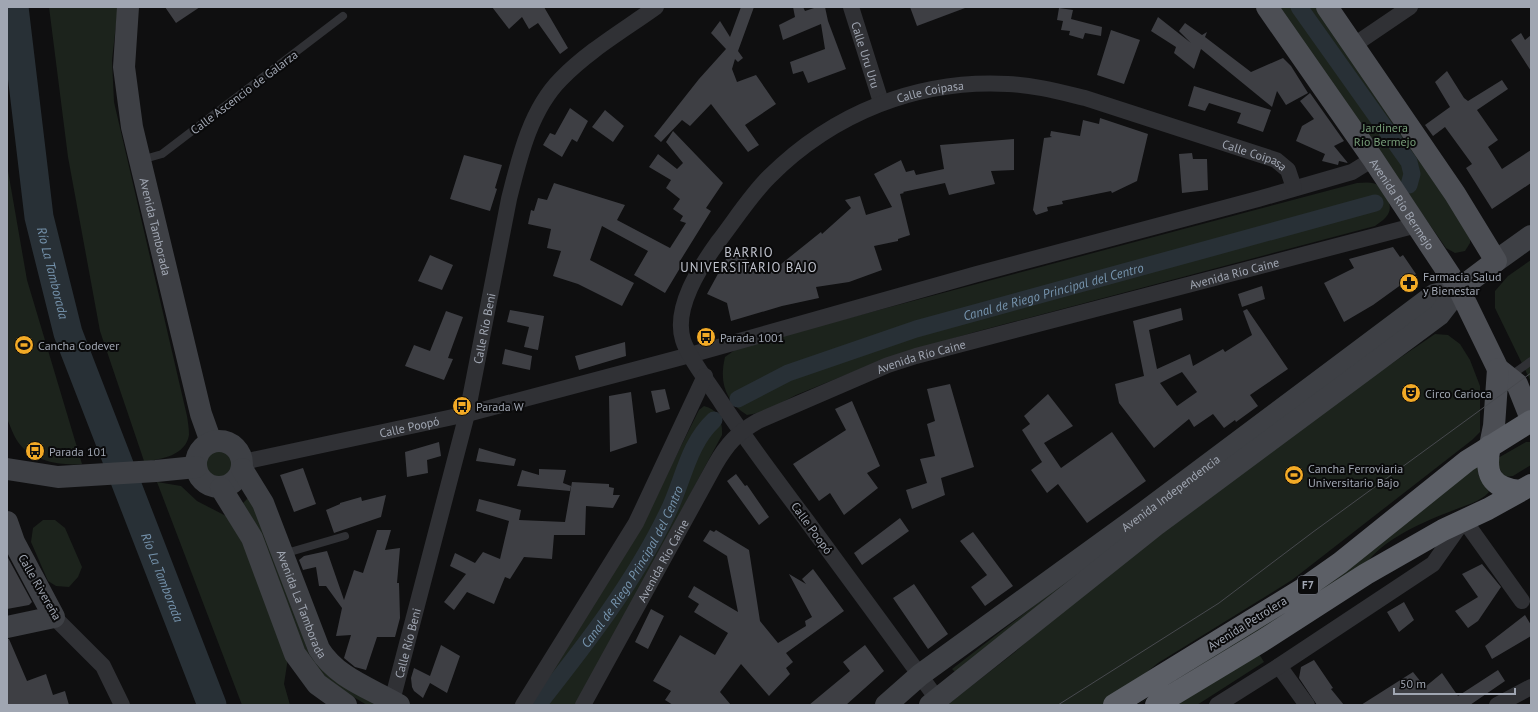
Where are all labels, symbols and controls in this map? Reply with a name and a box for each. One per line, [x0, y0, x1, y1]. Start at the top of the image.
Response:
street label: Calle Uru Uru [849, 20, 884, 90]
street label: Calle Ascencio de Galarza [187, 47, 301, 137]
street label: Calle Coipasa [894, 77, 965, 105]
park label: Jardinera Río Bermejo [1354, 120, 1416, 149]
street label: Calle Coipasa [1220, 136, 1290, 174]
street label: Avenida Río Bermejo [1367, 155, 1438, 252]
street label: Avenida Tamborada [137, 176, 175, 277]
water label: Río La Tamborada [33, 225, 73, 321]
district label: BARRIO UNIVERSITARIO BAJO [680, 244, 818, 276]
street label: Avenida Río Caine [1188, 254, 1281, 292]
water label: Canal de Riego Principal del Centro [961, 258, 1146, 324]
place label: Farmacia Salud y Bienestar [1423, 269, 1501, 298]
pharmacy icon: Farmacia Salud y Bienestar [1398, 272, 1420, 294]
street label: Calle Río Beni [470, 292, 498, 365]
bus stop icon: Parada 1001 [695, 326, 717, 348]
place label: Parada 1001 [720, 330, 784, 345]
sports icon: Cancha Codever [13, 334, 35, 356]
street label: Avenida Río Caine [874, 336, 967, 377]
place label: Cancha Codever [38, 338, 119, 353]
theatre icon: Circo Carioca [1400, 382, 1422, 404]
place label: Circo Carioca [1425, 386, 1492, 401]
bus stop icon: Parada W [451, 395, 473, 417]
place label: Parada W [476, 399, 524, 414]
street label: Calle Poopó [378, 413, 441, 440]
bus stop icon: Parada 101 [24, 440, 46, 462]
place label: Parada 101 [49, 444, 107, 459]
street label: Avenida Independencia [1118, 451, 1223, 534]
place label: Cancha Ferroviaria Universitario Bajo [1308, 461, 1403, 490]
sports icon: Cancha Ferroviaria Universitario Bajo [1283, 464, 1305, 486]
water label: Canal de Riego Principal del Centro [577, 483, 687, 651]
street label: Calle Poopó [788, 499, 836, 557]
street label: Avenida Río Caine [634, 516, 691, 604]
water label: Río La Tamborada [138, 530, 188, 625]
street label: Avenida La Tamborada [274, 547, 330, 661]
street label: Calle Rivereña [15, 551, 65, 623]
road number: F7 [1298, 576, 1318, 594]
street label: Avenida Petrolera [1205, 593, 1289, 653]
street label: Calle Río Beni [391, 606, 424, 680]
scale bar [1394, 670, 1515, 696]
text: 50 m [1400, 676, 1426, 691]

